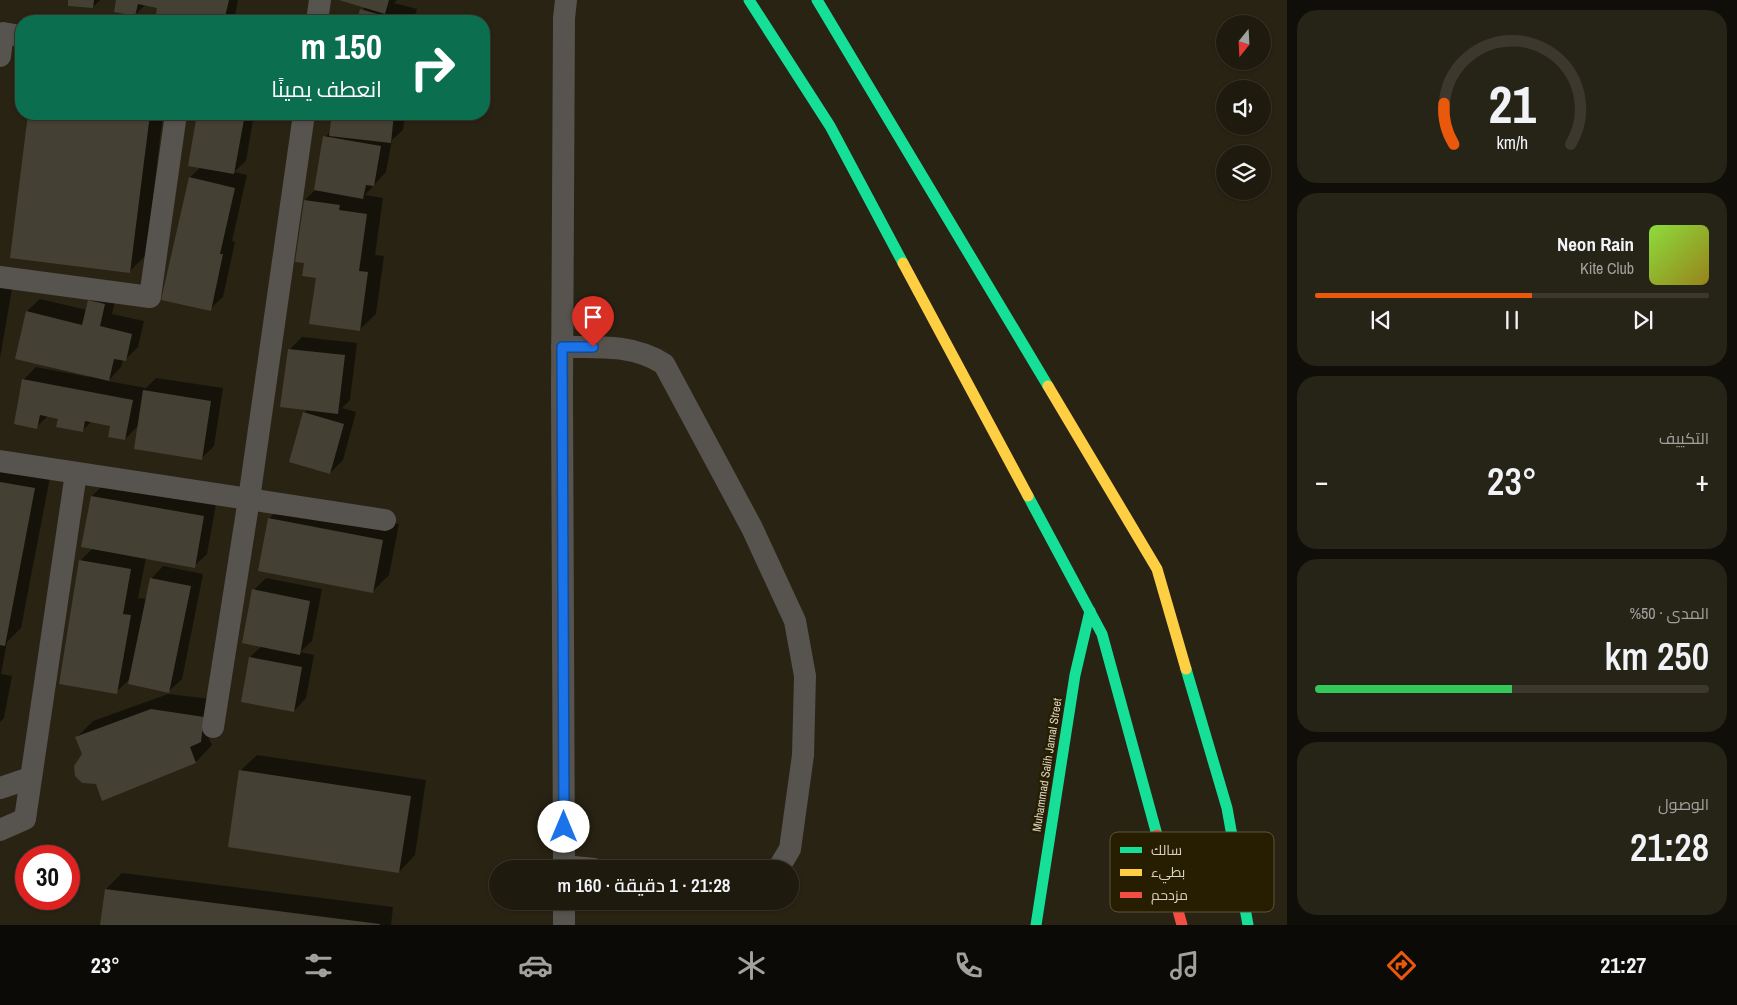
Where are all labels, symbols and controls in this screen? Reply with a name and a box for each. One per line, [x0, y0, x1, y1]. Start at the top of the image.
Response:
north arrow [1216, 15, 1271, 70]
map controls [1216, 15, 1271, 200]
text: 150 m [301, 23, 382, 70]
icon: right [400, 35, 465, 100]
text: 21 [1488, 69, 1536, 139]
text: انعطف يمينًا [271, 74, 382, 104]
button: sound [1216, 80, 1271, 135]
text: km/h [1496, 131, 1528, 155]
button: layers [1216, 145, 1271, 200]
text: Neon Rain [1557, 231, 1634, 257]
text: Kite Club [1580, 257, 1634, 279]
pin [572, 296, 614, 347]
icon: arrive [579, 303, 607, 331]
icon: previous [1367, 306, 1395, 334]
icon: pause [1498, 306, 1526, 334]
icon: next [1629, 306, 1657, 334]
text: التكييف [1659, 427, 1709, 449]
text: 23° [1487, 456, 1537, 507]
text: − [1315, 462, 1328, 500]
text: + [1696, 462, 1709, 500]
text: المدى · 50% [1629, 602, 1709, 624]
text: 250 km [1605, 631, 1709, 682]
street label: Muhammad Salih Jamal Street [1029, 697, 1066, 833]
text: الوصول [1658, 793, 1709, 815]
position arrow [537, 800, 589, 852]
text: 21:28 [1630, 822, 1709, 873]
legend [1110, 832, 1274, 912]
text: سالك [1151, 841, 1182, 859]
speed limit sign: 30 [15, 845, 80, 910]
text: بطيء [1151, 863, 1185, 884]
text: 21:28 · 1 دقيقة · 160 m [557, 872, 731, 898]
text: مزدحم [1151, 886, 1188, 905]
icon: filters [301, 948, 336, 983]
icon: car [518, 948, 553, 983]
icon: climate [734, 948, 769, 983]
icon: phone [951, 948, 986, 983]
icon: music [1167, 948, 1202, 983]
icon: directions [1384, 948, 1419, 983]
text: 23° [91, 950, 120, 980]
text: 21:27 [1600, 950, 1646, 980]

